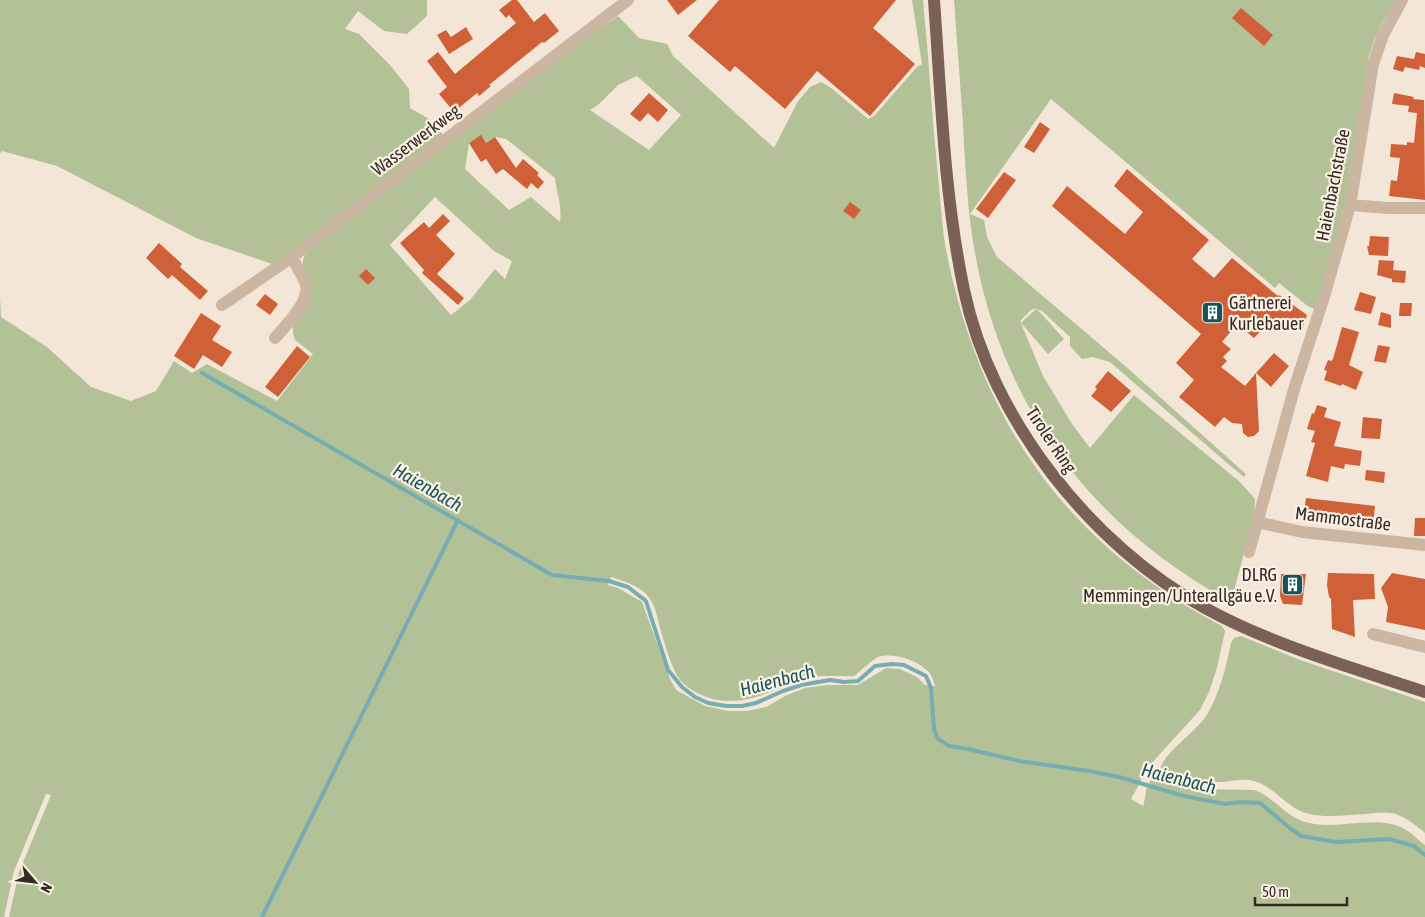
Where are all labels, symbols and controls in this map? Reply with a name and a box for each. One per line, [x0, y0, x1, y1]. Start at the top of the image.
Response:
street label: Wasserwerkweg [367, 99, 464, 180]
street label: Haienbachstraße [1311, 127, 1354, 243]
place label: Gärtnerei Kurlebauer [1229, 292, 1304, 334]
building icon: Gärtnerei Kurlebauer [1201, 301, 1225, 325]
street label: Tiroler Ring [1022, 403, 1081, 477]
water label: Haienbach [390, 458, 466, 516]
street label: Mammostraße [1294, 502, 1392, 535]
place label: DLRG Memmingen/Unterallgäu e.V. [1083, 564, 1277, 606]
building icon: DLRG Memmingen/Unterallgäu e.V. [1281, 573, 1305, 597]
water label: Haienbach [737, 660, 817, 700]
water label: Haienbach [1139, 758, 1219, 798]
north arrow [10, 857, 60, 907]
scale bar [1255, 874, 1348, 906]
text: N [37, 881, 55, 896]
text: 50 m [1262, 883, 1289, 900]

